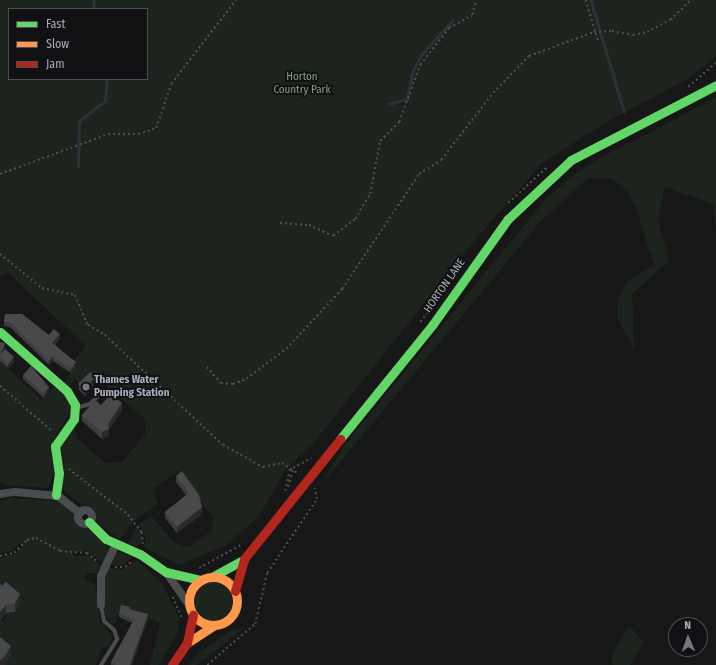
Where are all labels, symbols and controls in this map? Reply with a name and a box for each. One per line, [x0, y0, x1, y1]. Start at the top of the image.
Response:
legend [8, 8, 148, 80]
text: Fast [46, 17, 65, 31]
text: Slow [46, 37, 69, 51]
text: Jam [46, 57, 64, 71]
park label: Horton Country Park [273, 71, 331, 97]
street label: HORTON LANE [422, 257, 468, 315]
place label: Thames Water Pumping Station [94, 374, 169, 400]
marker: Thames Water Pumping Station [81, 382, 91, 392]
north arrow [668, 617, 708, 657]
text: N [684, 619, 691, 632]

